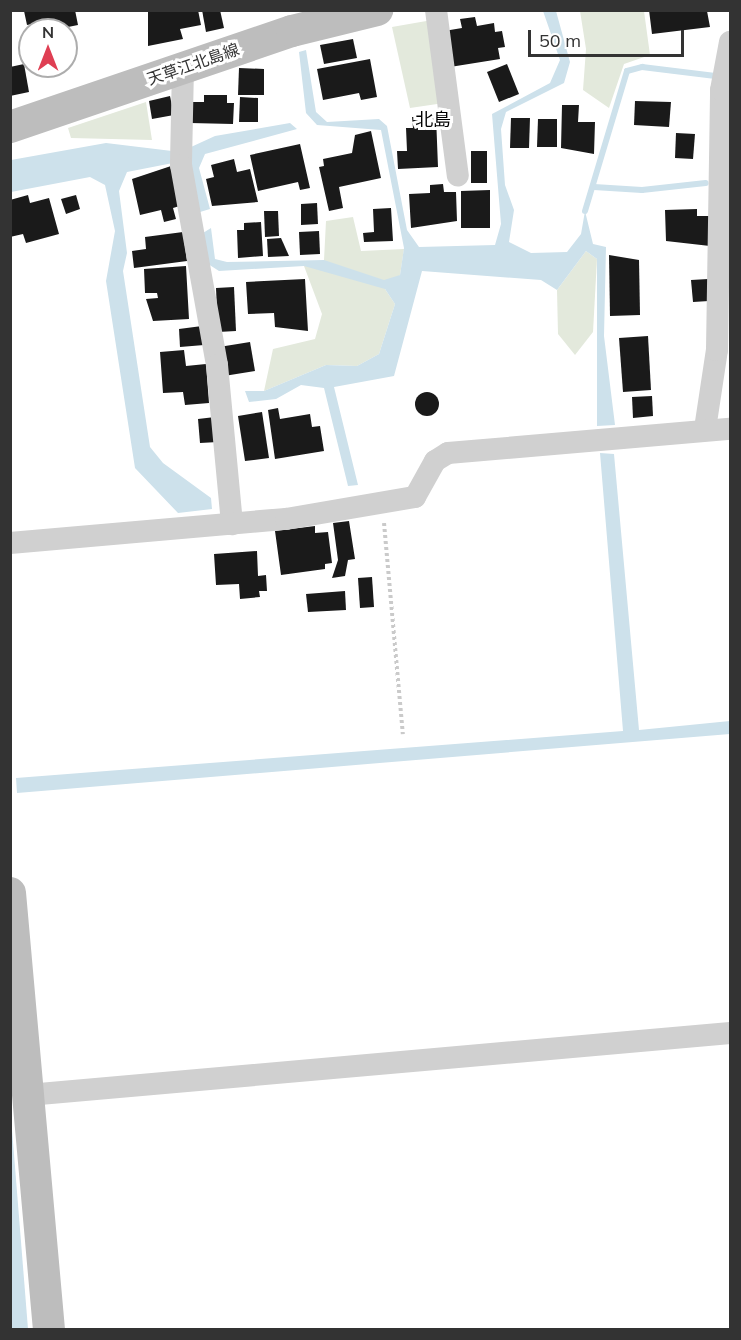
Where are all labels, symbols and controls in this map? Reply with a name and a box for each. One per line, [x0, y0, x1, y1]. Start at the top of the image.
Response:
north arrow [18, 18, 78, 78]
scale bar [531, 18, 687, 56]
text: N [42, 22, 54, 42]
text: 50 m [539, 29, 581, 52]
street label: 天草江北島線 [144, 39, 242, 89]
district label: 北島 [415, 109, 451, 131]

